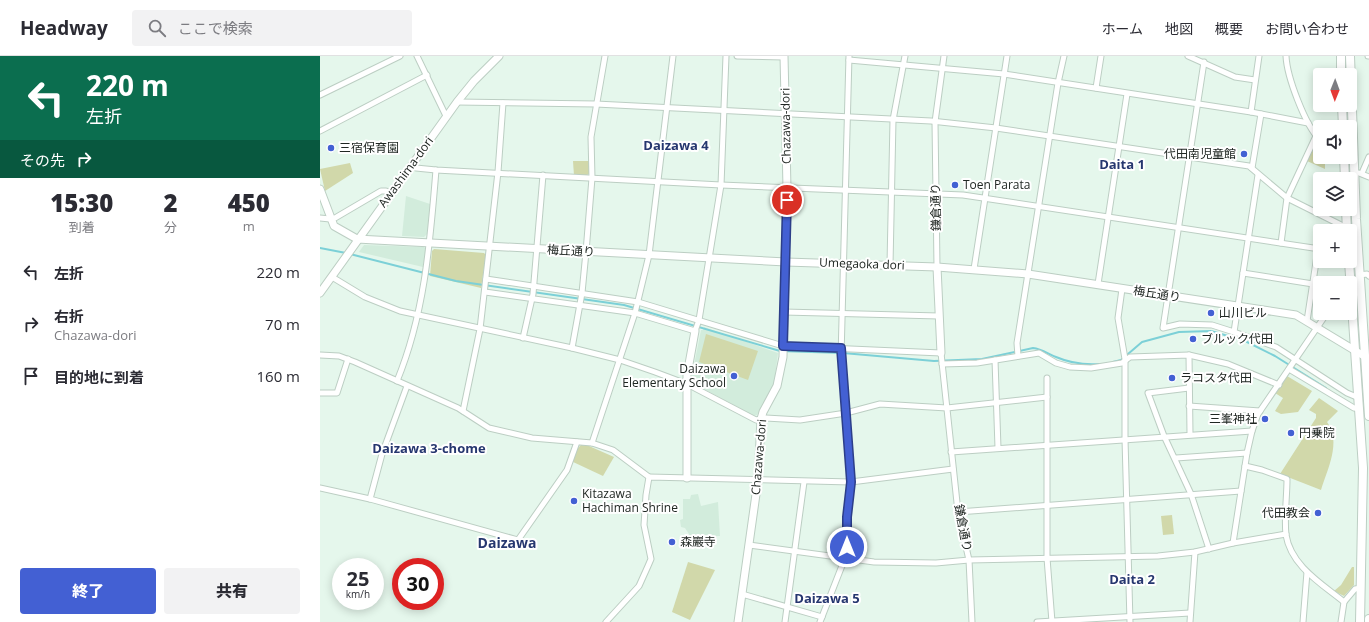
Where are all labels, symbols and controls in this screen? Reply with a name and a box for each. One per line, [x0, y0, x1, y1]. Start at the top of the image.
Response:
search box [132, 10, 412, 46]
text: Headway [20, 15, 108, 41]
icon: search [146, 17, 168, 39]
text: ここで検索 [178, 18, 253, 38]
text: ホーム [1101, 19, 1143, 38]
text: 地図 [1165, 19, 1193, 38]
text: 概要 [1215, 19, 1243, 38]
text: お問い合わせ [1265, 19, 1349, 38]
text: 220 m [86, 66, 169, 104]
north arrow [1313, 68, 1357, 112]
map controls [1313, 68, 1357, 320]
icon: left [20, 72, 72, 124]
street label: Chazawa-dori [776, 88, 795, 164]
text: 左折 [86, 104, 122, 128]
button: sound [1313, 120, 1357, 164]
street label: Awashima-dori [374, 133, 437, 211]
district label: Daizawa 4 [643, 136, 709, 154]
place label: 三宿保育園 [339, 139, 399, 156]
marker: 三宿保育園 [326, 143, 336, 153]
place label: 代田南児童館 [1164, 145, 1236, 162]
icon: right [73, 148, 95, 170]
marker: 代田南児童館 [1239, 149, 1249, 159]
text: その先 [20, 150, 65, 170]
district label: Daita 1 [1099, 155, 1145, 173]
button: layers [1313, 172, 1357, 216]
place label: Toen Parata [963, 176, 1030, 193]
marker: Toen Parata [950, 180, 960, 190]
pin [770, 183, 804, 217]
street label: 鎌倉通り [927, 183, 944, 231]
text: 15:30 [50, 186, 113, 219]
text: 2 [163, 186, 178, 219]
text: 450 [228, 186, 270, 219]
icon: arrive [776, 189, 798, 211]
text: m [243, 217, 255, 235]
text: 到着 [69, 218, 95, 236]
text: 分 [164, 218, 177, 236]
button: + [1313, 224, 1357, 268]
street label: 梅丘通り [547, 241, 595, 260]
street label: Umegaoka dori [819, 254, 905, 273]
icon: left [20, 261, 42, 283]
text: 220 m [256, 262, 300, 282]
text: 左折 [54, 263, 84, 283]
button: − [1313, 276, 1357, 320]
street label: 梅丘通り [1132, 281, 1182, 306]
place label: 山川ビル [1219, 304, 1267, 321]
text: 右折 [54, 306, 84, 326]
marker: 山川ビル [1206, 308, 1216, 318]
icon: right [20, 313, 42, 335]
text: 70 m [265, 314, 300, 334]
text: Chazawa-dori [54, 326, 137, 344]
place label: ブルック代田 [1201, 330, 1273, 347]
marker: ブルック代田 [1188, 334, 1198, 344]
place label: Daizawa Elementary School [622, 360, 726, 391]
icon: arrive [20, 365, 42, 387]
text: 160 m [256, 366, 300, 386]
text: 目的地に到着 [54, 367, 144, 387]
place label: ラコスタ代田 [1180, 369, 1252, 386]
marker: Daizawa Elementary School [729, 371, 739, 381]
marker: ラコスタ代田 [1167, 373, 1177, 383]
place label: 三峯神社 [1209, 410, 1257, 427]
marker: 三峯神社 [1260, 414, 1270, 424]
street label: Chazawa-dori [747, 418, 770, 496]
place label: 円乗院 [1299, 424, 1335, 441]
marker: 円乗院 [1286, 428, 1296, 438]
district label: Daizawa 3-chome [372, 439, 486, 457]
place label: Kitazawa Hachiman Shrine [582, 485, 678, 516]
marker: Kitazawa Hachiman Shrine [569, 496, 579, 506]
street label: 鎌倉通り [951, 503, 976, 553]
place label: 代田教会 [1262, 504, 1310, 521]
marker: 代田教会 [1313, 508, 1323, 518]
position arrow [826, 526, 868, 568]
district label: Daizawa [478, 533, 536, 552]
place label: 森巖寺 [680, 533, 716, 550]
marker: 森巖寺 [667, 537, 677, 547]
speed limit sign: 30 [392, 558, 444, 610]
text: 25 [347, 565, 369, 592]
button: 終了 [20, 568, 156, 614]
button: 共有 [164, 568, 300, 614]
district label: Daita 2 [1109, 570, 1155, 588]
text: km/h [346, 587, 370, 601]
district label: Daizawa 5 [794, 589, 860, 607]

